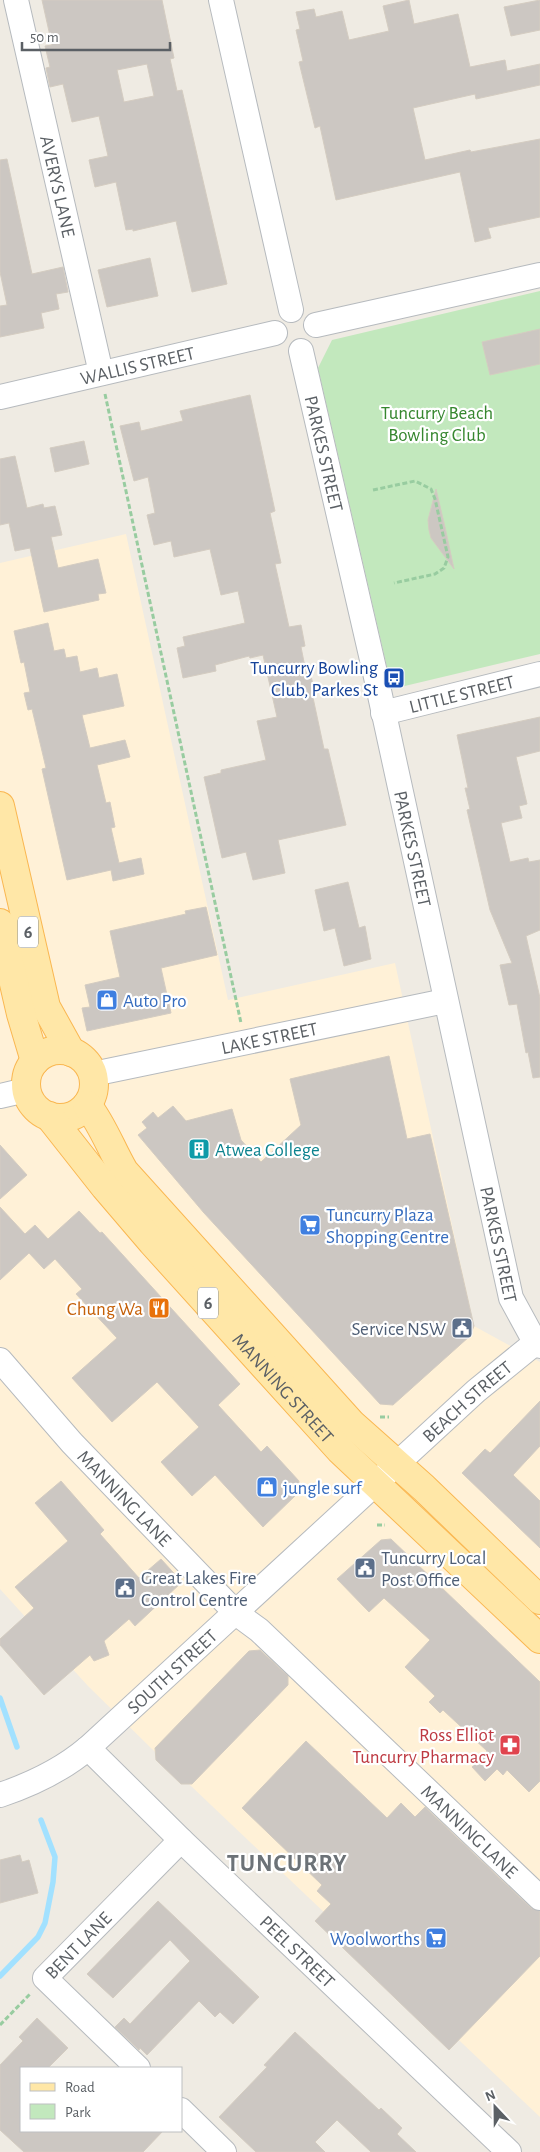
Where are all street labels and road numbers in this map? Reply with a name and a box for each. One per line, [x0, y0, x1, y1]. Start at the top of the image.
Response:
street label: AVERYS LANE [36, 134, 78, 239]
street label: WALLIS STREET [79, 344, 197, 389]
street label: PARKES STREET [301, 394, 346, 513]
street label: LITTLE STREET [407, 673, 517, 717]
street label: PARKES STREET [390, 789, 434, 909]
road number: 6 [18, 916, 38, 948]
street label: LAKE STREET [220, 1020, 319, 1058]
street label: PARKES STREET [476, 1185, 520, 1304]
road number: 6 [198, 1288, 218, 1319]
street label: MANNING STREET [228, 1330, 337, 1447]
street label: BEACH STREET [419, 1358, 516, 1446]
street label: MANNING LANE [73, 1447, 174, 1551]
street label: SOUTH STREET [124, 1626, 221, 1718]
street label: MANNING LANE [417, 1782, 521, 1882]
street label: BENT LANE [42, 1909, 116, 1983]
street label: PEEL STREET [256, 1912, 338, 1992]

